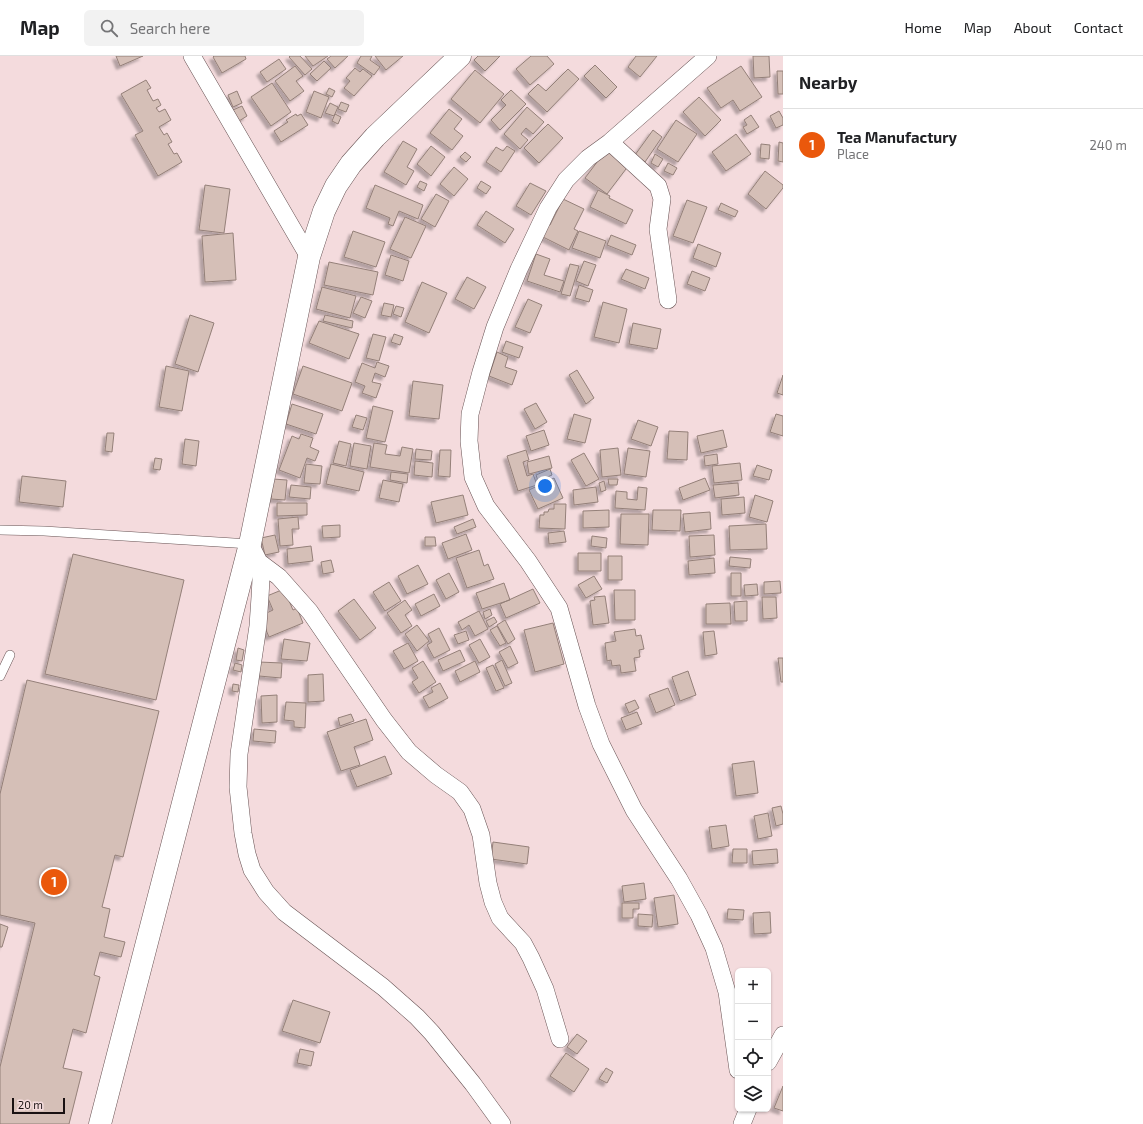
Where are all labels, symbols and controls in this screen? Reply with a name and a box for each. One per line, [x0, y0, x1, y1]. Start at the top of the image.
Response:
search box [84, 10, 364, 46]
text: Map [20, 16, 60, 39]
icon: search [98, 17, 120, 39]
text: Search here [130, 19, 210, 37]
text: Home [905, 19, 942, 36]
text: Map [964, 19, 992, 36]
text: About [1014, 19, 1052, 36]
text: Contact [1074, 19, 1123, 36]
text: Nearby [799, 72, 857, 92]
text: Tea Manufactury [837, 128, 957, 146]
text: 1 [809, 137, 815, 153]
text: 240 m [1090, 137, 1127, 153]
text: Place [837, 146, 869, 162]
your location [535, 476, 555, 496]
pin: 1 [41, 867, 67, 897]
map controls [735, 968, 771, 1112]
button: + [735, 968, 771, 1004]
button: − [735, 1004, 771, 1040]
button: locate [735, 1040, 771, 1076]
button: layers [735, 1076, 771, 1112]
scale bar [12, 1096, 65, 1115]
text: 20 m [18, 1098, 43, 1111]

